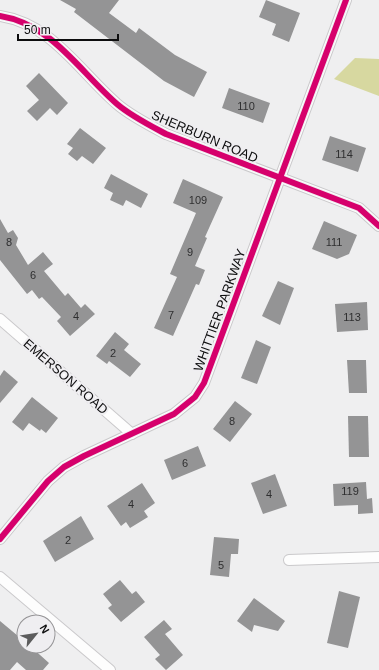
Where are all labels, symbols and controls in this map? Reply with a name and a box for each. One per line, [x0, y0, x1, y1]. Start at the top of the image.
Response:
scale bar [18, 16, 118, 42]
text: 50 m [24, 23, 51, 37]
house number: 110 [237, 100, 255, 112]
street label: SHERBURN ROAD [149, 107, 260, 166]
house number: 114 [335, 148, 353, 160]
house number: 109 [189, 194, 207, 206]
house number: 8 [6, 236, 12, 248]
house number: 111 [326, 236, 342, 248]
house number: 9 [187, 246, 193, 258]
street label: WHITTIER PARKWAY [190, 247, 249, 373]
house number: 6 [30, 269, 36, 281]
house number: 7 [168, 309, 174, 321]
house number: 4 [73, 310, 79, 322]
house number: 113 [343, 311, 361, 323]
street label: EMERSON ROAD [20, 336, 111, 417]
house number: 2 [110, 347, 116, 359]
house number: 8 [229, 415, 235, 427]
house number: 6 [182, 457, 188, 469]
house number: 119 [341, 485, 359, 497]
house number: 4 [266, 488, 272, 500]
house number: 4 [128, 498, 134, 510]
house number: 2 [65, 534, 71, 546]
house number: 5 [218, 559, 224, 571]
north arrow [16, 614, 56, 654]
text: N [37, 623, 52, 635]

